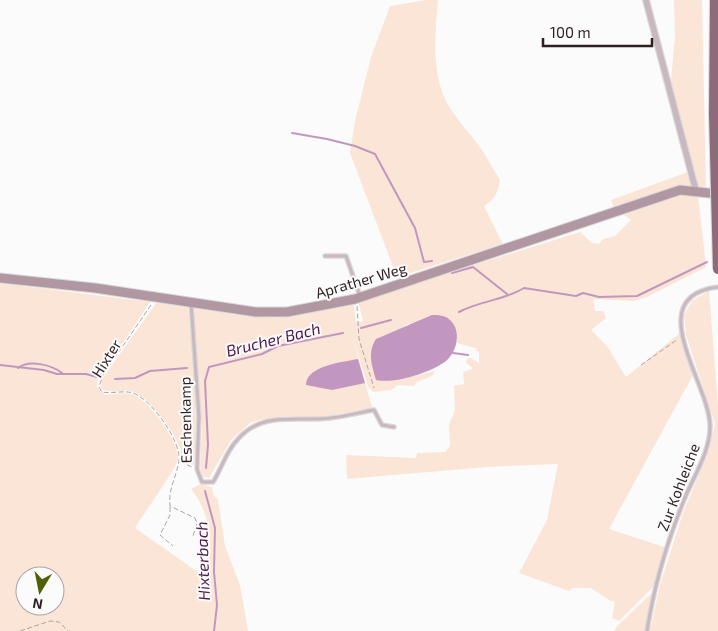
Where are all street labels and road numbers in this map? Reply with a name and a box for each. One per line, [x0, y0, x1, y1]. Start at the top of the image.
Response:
street label: Aprather Weg [313, 258, 409, 302]
street label: Hixter [87, 336, 125, 380]
street label: Eschenkamp [175, 377, 195, 463]
street label: Zur Kohleiche [653, 441, 703, 533]

